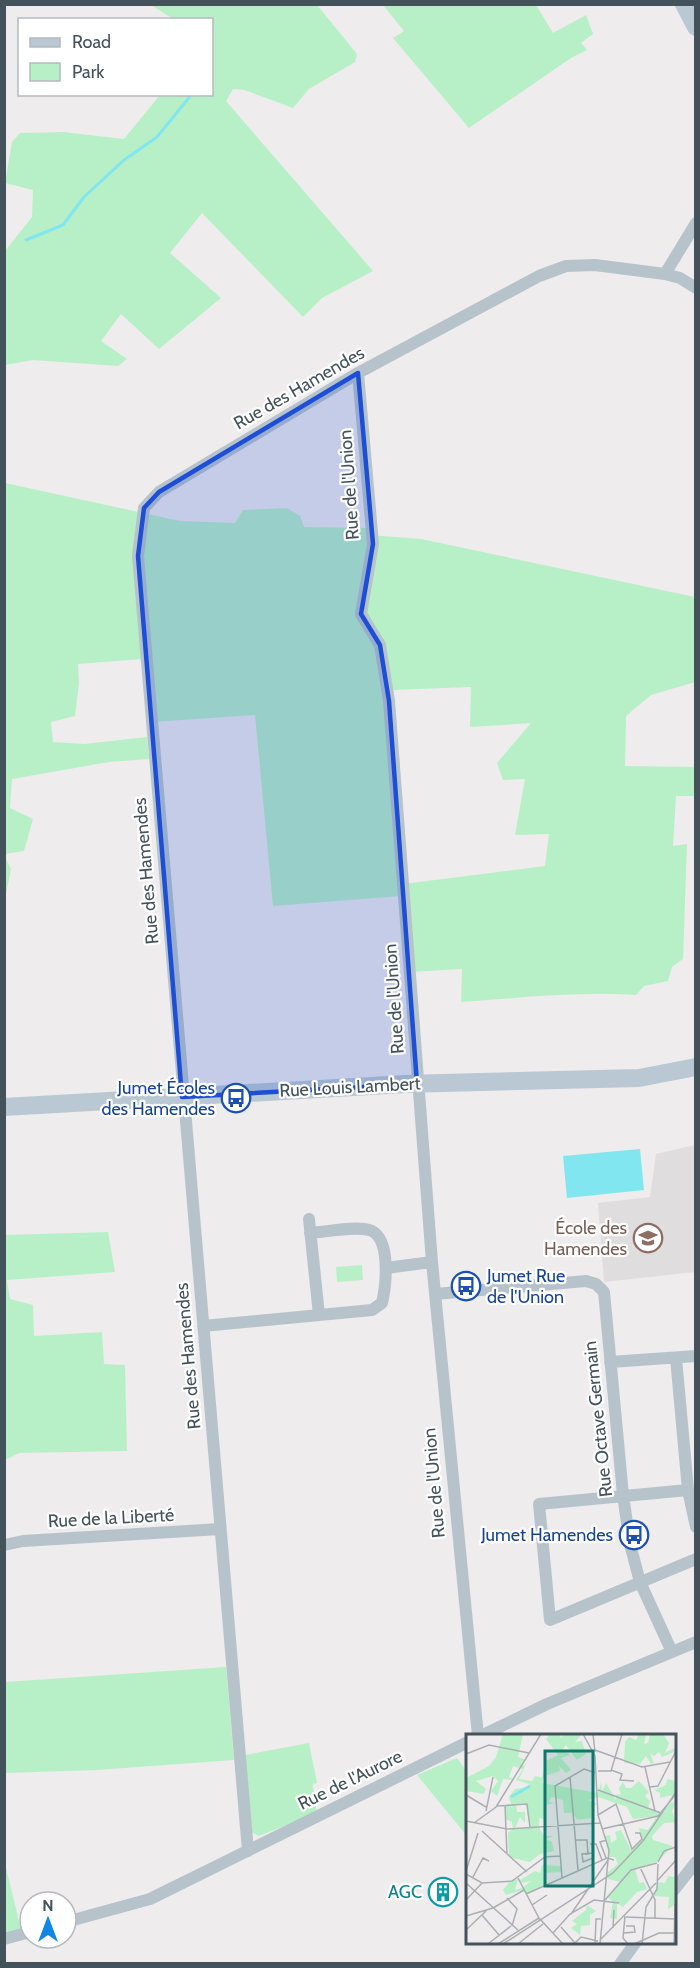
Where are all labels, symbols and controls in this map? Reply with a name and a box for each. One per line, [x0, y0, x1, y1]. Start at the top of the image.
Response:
legend [18, 18, 213, 96]
text: Road [72, 31, 111, 53]
text: Park [72, 61, 105, 83]
street label: Rue des Hamendes [230, 342, 368, 434]
street label: Rue de l'Union [334, 429, 364, 541]
street label: Rue des Hamendes [129, 797, 163, 945]
street label: Rue de l'Union [379, 943, 409, 1055]
street label: Rue Louis Lambert [279, 1072, 421, 1102]
place label: Jumet Écoles des Hamendes [101, 1077, 215, 1120]
bus stop icon: Jumet Écoles des Hamendes [220, 1082, 252, 1114]
place label: École des Hamendes [544, 1217, 627, 1260]
school or university icon: École des Hamendes [632, 1222, 664, 1254]
place label: Jumet Rue de l'Union [486, 1265, 565, 1308]
bus stop icon: Jumet Rue de l'Union [450, 1270, 482, 1302]
street label: Rue des Hamendes [171, 1282, 205, 1430]
street label: Rue Octave Germain [579, 1340, 617, 1498]
street label: Rue de l'Union [418, 1427, 450, 1539]
street label: Rue de la Liberté [47, 1504, 175, 1532]
bus stop icon: Jumet Hamendes [618, 1519, 650, 1551]
place label: Jumet Hamendes [480, 1524, 613, 1546]
inset map [466, 1734, 676, 1944]
street label: Rue de l'Aurore [294, 1745, 406, 1815]
building icon: AGC [427, 1876, 459, 1908]
place label: AGC [388, 1881, 422, 1903]
north arrow [18, 1890, 78, 1950]
text: N [42, 1896, 54, 1915]

